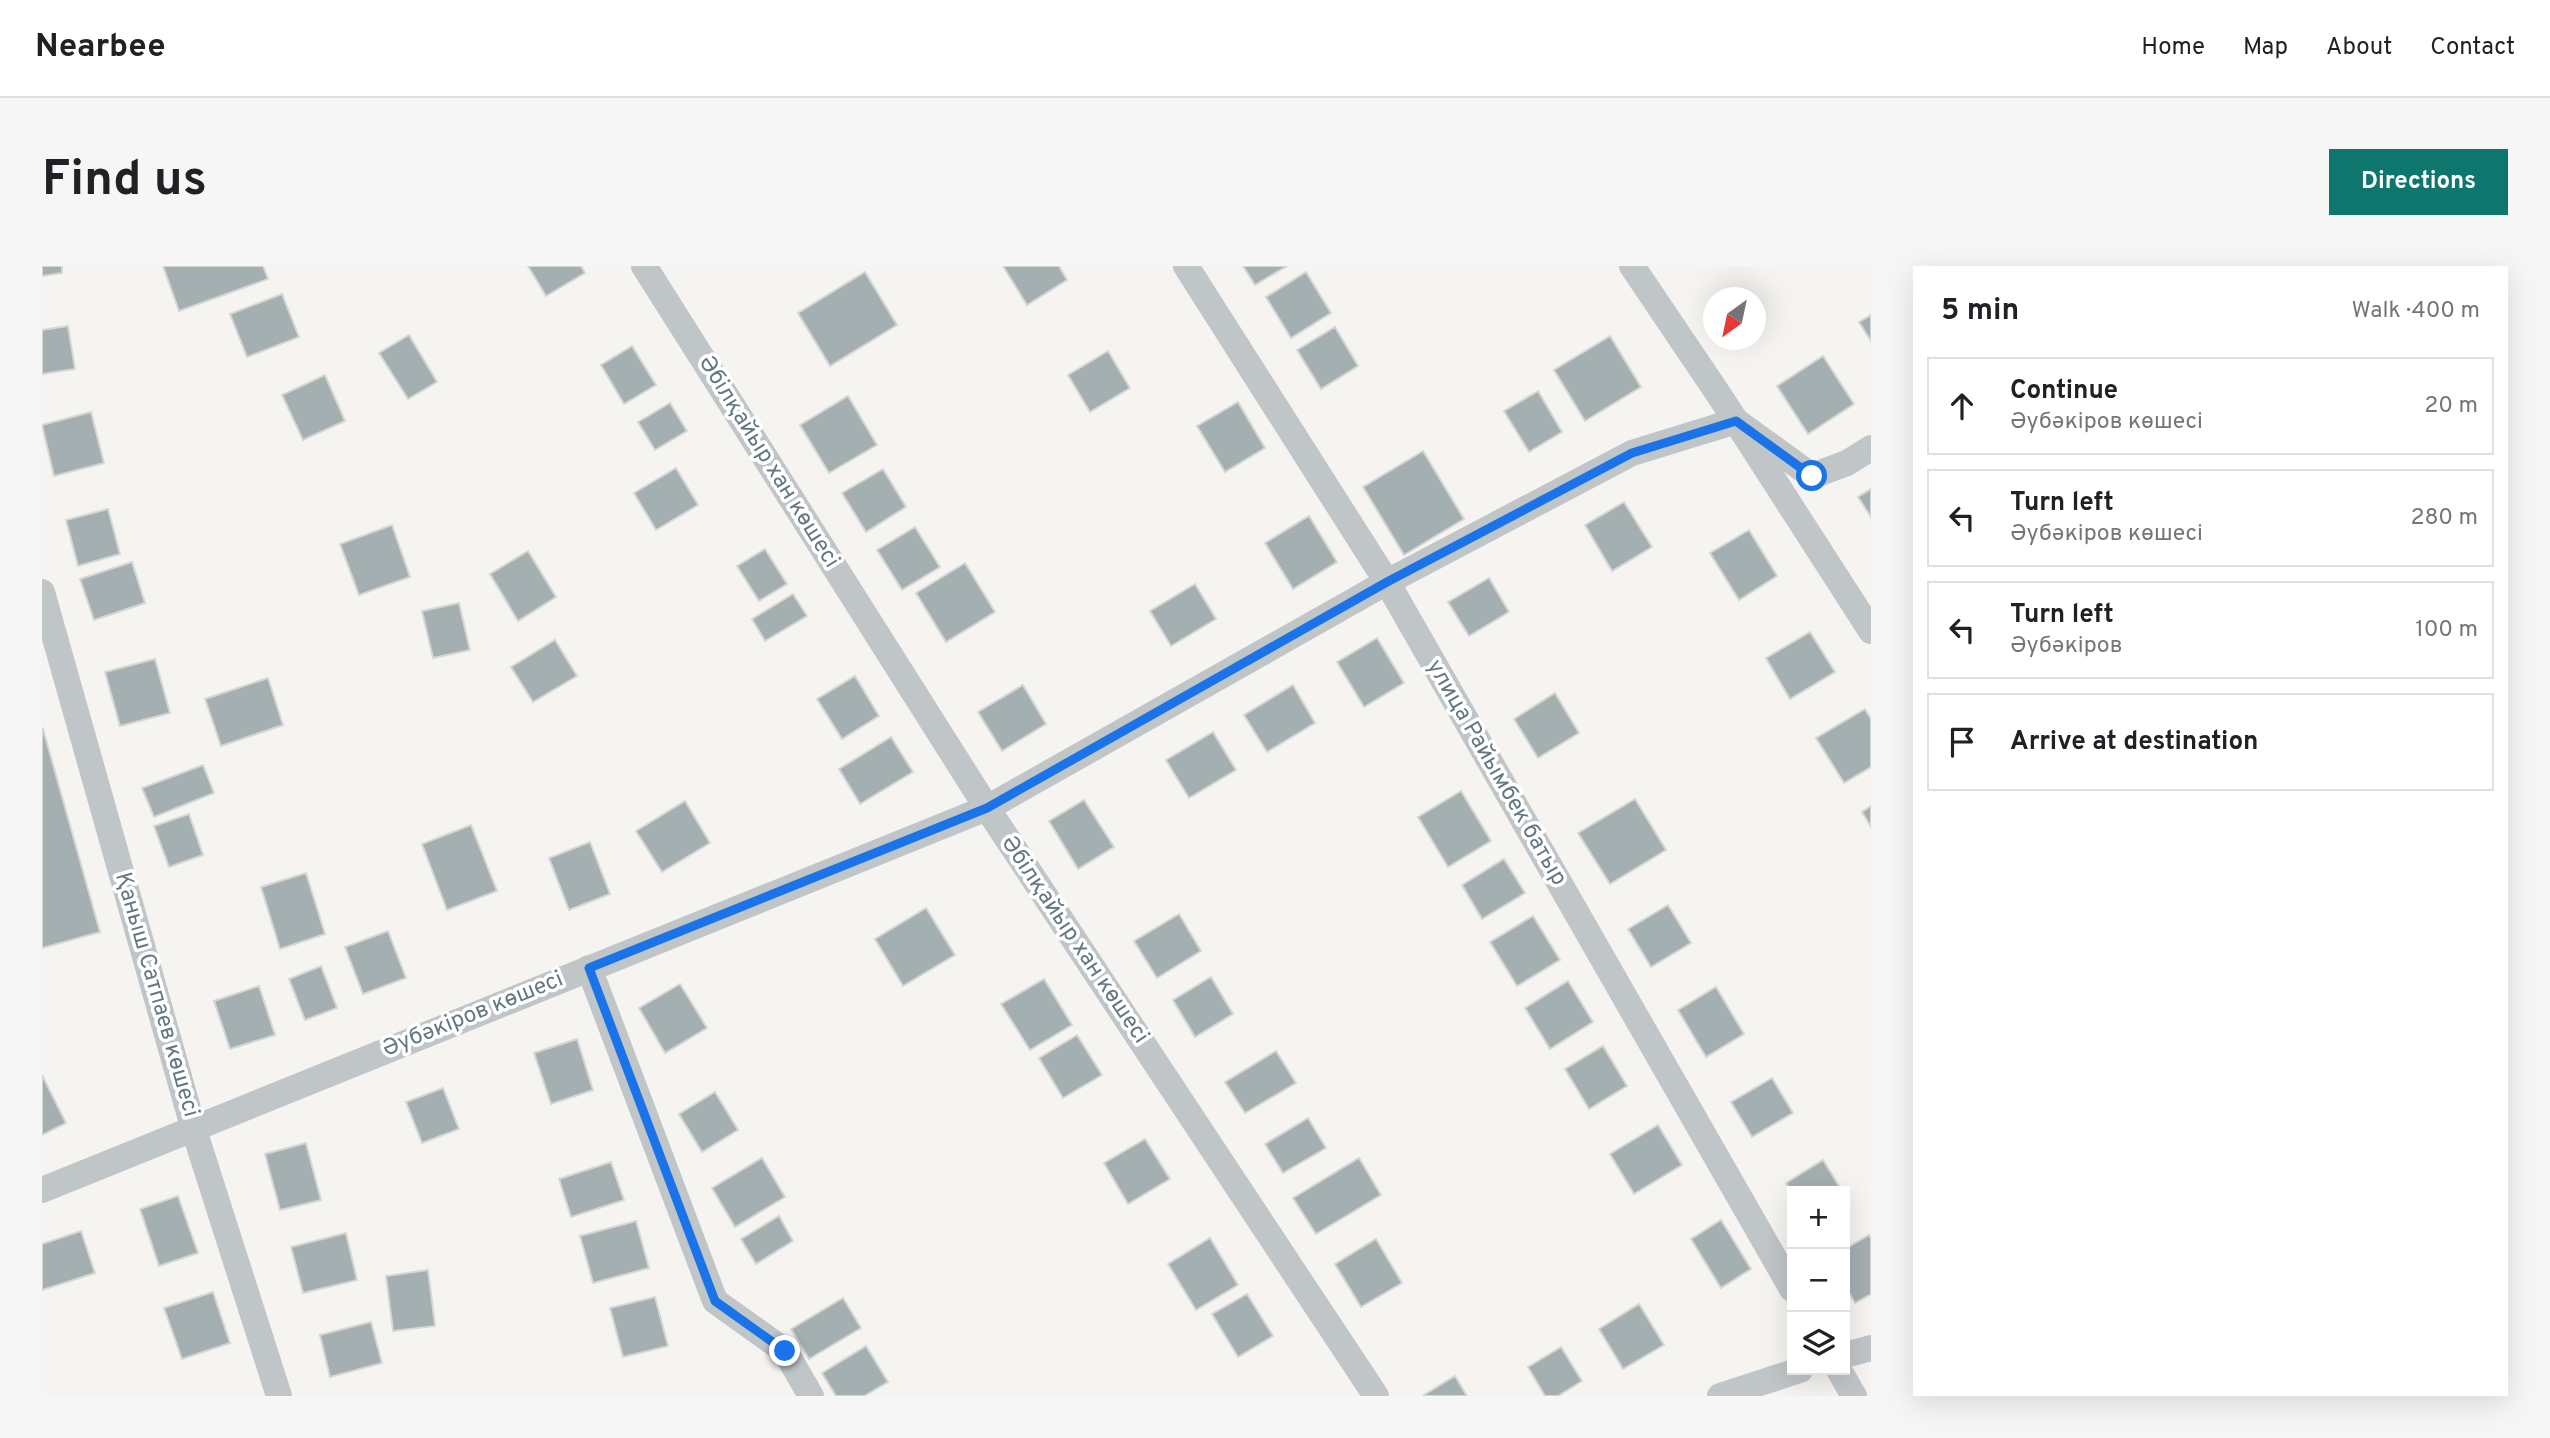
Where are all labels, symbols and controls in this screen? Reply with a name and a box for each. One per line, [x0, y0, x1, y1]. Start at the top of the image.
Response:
text: Nearbee [35, 27, 166, 69]
text: Home [2141, 33, 2205, 63]
text: Map [2243, 33, 2288, 63]
text: About [2326, 33, 2392, 63]
text: Contact [2430, 33, 2515, 63]
button: Directions [2329, 149, 2508, 215]
text: Find us [42, 151, 207, 213]
north arrow [1703, 287, 1766, 350]
text: 5 min [1941, 293, 2019, 330]
text: Walk · 400 m [2352, 297, 2480, 326]
street label: Әбілқайыр хан көшесі [691, 350, 845, 574]
text: Continue [2010, 375, 2118, 408]
icon: ahead [1943, 387, 1981, 425]
text: 20 m [2424, 392, 2478, 421]
text: Әубәкіров көшесі [2010, 408, 2203, 437]
route start [1796, 460, 1827, 491]
text: Turn left [2010, 487, 2114, 520]
icon: left [1943, 499, 1981, 537]
text: 280 m [2410, 504, 2478, 533]
text: Әубәкіров көшесі [2010, 520, 2203, 549]
text: Turn left [2010, 599, 2114, 632]
icon: left [1943, 611, 1981, 649]
text: 100 m [2415, 616, 2478, 645]
text: Әубәкіров [2010, 632, 2123, 661]
street label: улица Райымбек батыр [1419, 655, 1573, 891]
icon: arrive [1943, 723, 1981, 761]
text: Arrive at destination [2010, 726, 2258, 759]
street label: Әбілқайыр хан көшесі [993, 830, 1155, 1050]
street label: Қаныш Сатпаев көшесі [107, 869, 205, 1121]
street label: Әубәкіров көшесі [378, 965, 568, 1065]
map controls [1787, 1186, 1850, 1375]
button: + [1787, 1186, 1850, 1249]
button: − [1787, 1249, 1850, 1312]
button: layers [1787, 1312, 1850, 1375]
route end [769, 1335, 800, 1366]

